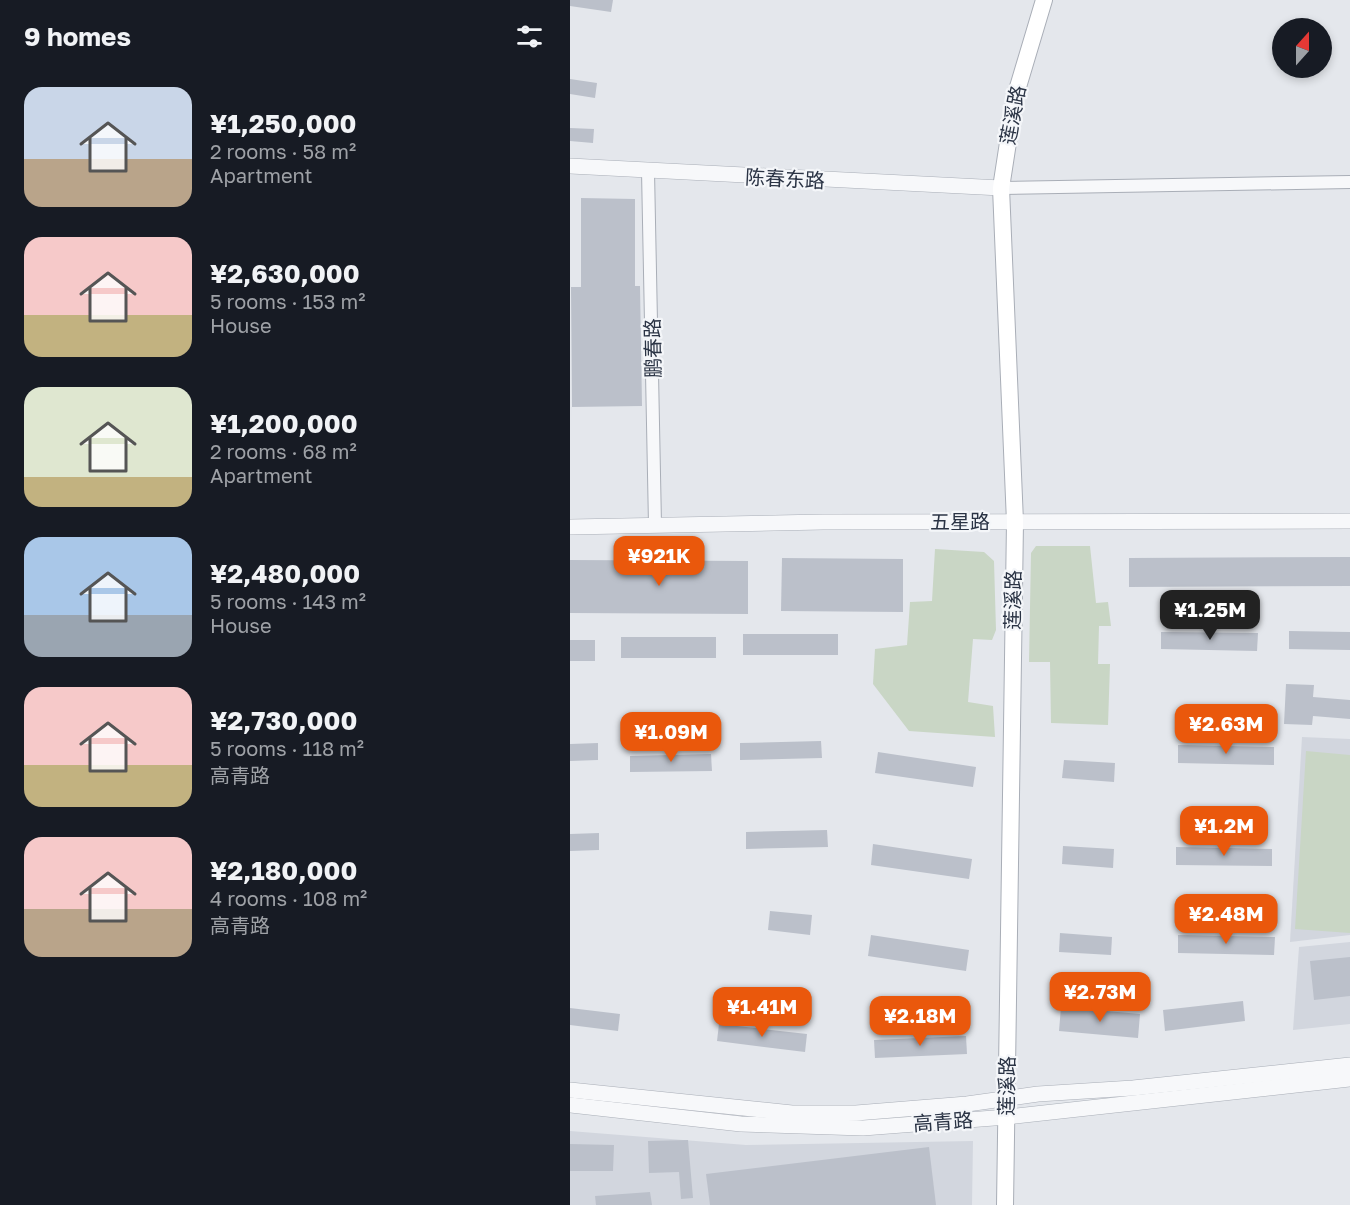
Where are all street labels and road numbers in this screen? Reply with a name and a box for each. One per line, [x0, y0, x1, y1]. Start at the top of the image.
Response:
street label: 莲溪路 [995, 83, 1030, 147]
street label: 陈春东路 [744, 164, 826, 192]
street label: 鹏春路 [639, 318, 665, 378]
street label: 五星路 [930, 509, 990, 533]
street label: 莲溪路 [999, 570, 1025, 630]
street label: 莲溪路 [993, 1056, 1019, 1116]
street label: 高青路 [912, 1107, 974, 1135]

